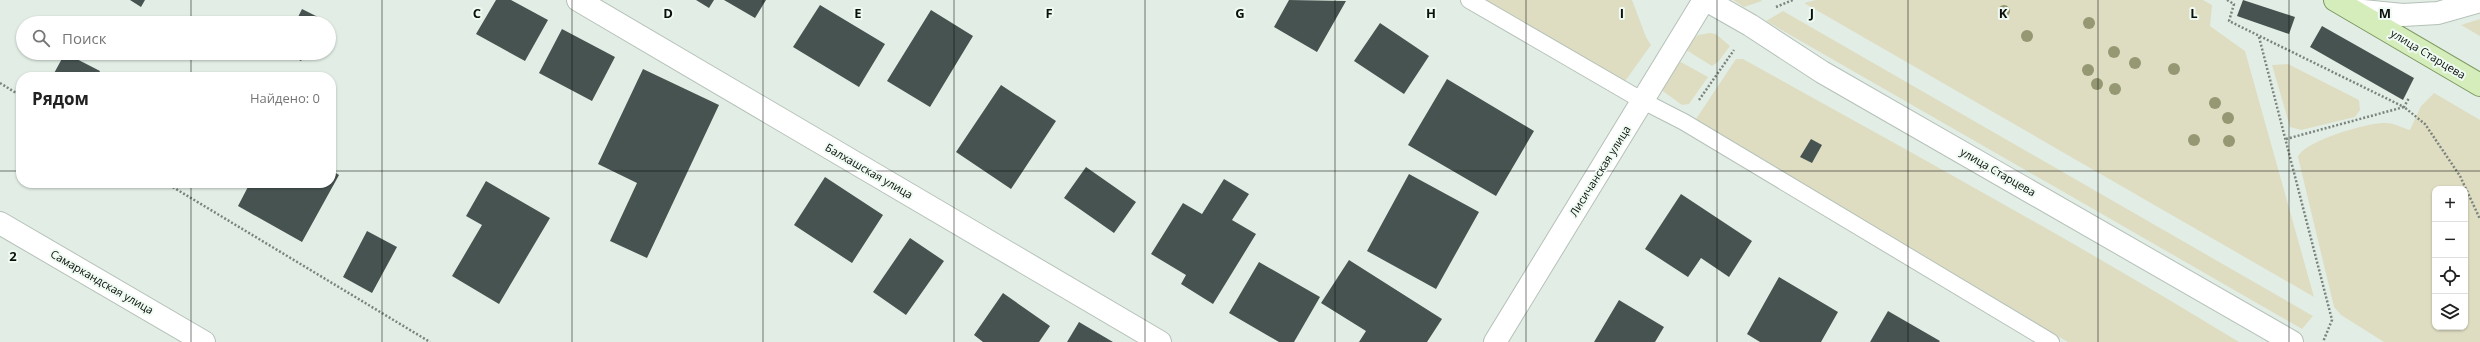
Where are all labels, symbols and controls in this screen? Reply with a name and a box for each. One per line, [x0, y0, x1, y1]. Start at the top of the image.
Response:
text: C [473, 4, 481, 22]
text: D [663, 4, 673, 22]
text: E [854, 4, 862, 22]
text: F [1045, 4, 1053, 22]
text: G [1235, 4, 1245, 22]
text: H [1426, 4, 1436, 22]
text: I [1620, 4, 1624, 22]
text: J [1809, 4, 1814, 22]
text: K [1999, 4, 2008, 22]
text: L [2190, 4, 2198, 22]
text: M [2379, 4, 2391, 22]
search box [16, 16, 336, 60]
street label: улица Старцева [2388, 25, 2469, 82]
icon: search [30, 27, 52, 49]
text: Поиск [62, 28, 106, 48]
text: Рядом [32, 87, 89, 110]
text: Найдено: 0 [250, 89, 320, 107]
street label: Лисичанская улица [1566, 122, 1634, 219]
street label: Балхашская улица [823, 139, 916, 202]
street label: улица Старцева [1958, 144, 2039, 199]
map controls [2432, 186, 2468, 330]
button: + [2432, 186, 2468, 222]
button: − [2432, 222, 2468, 258]
street label: Самаркандская улица [48, 246, 157, 317]
text: 2 [9, 247, 17, 265]
button: locate [2432, 258, 2468, 294]
button: layers [2432, 294, 2468, 330]

